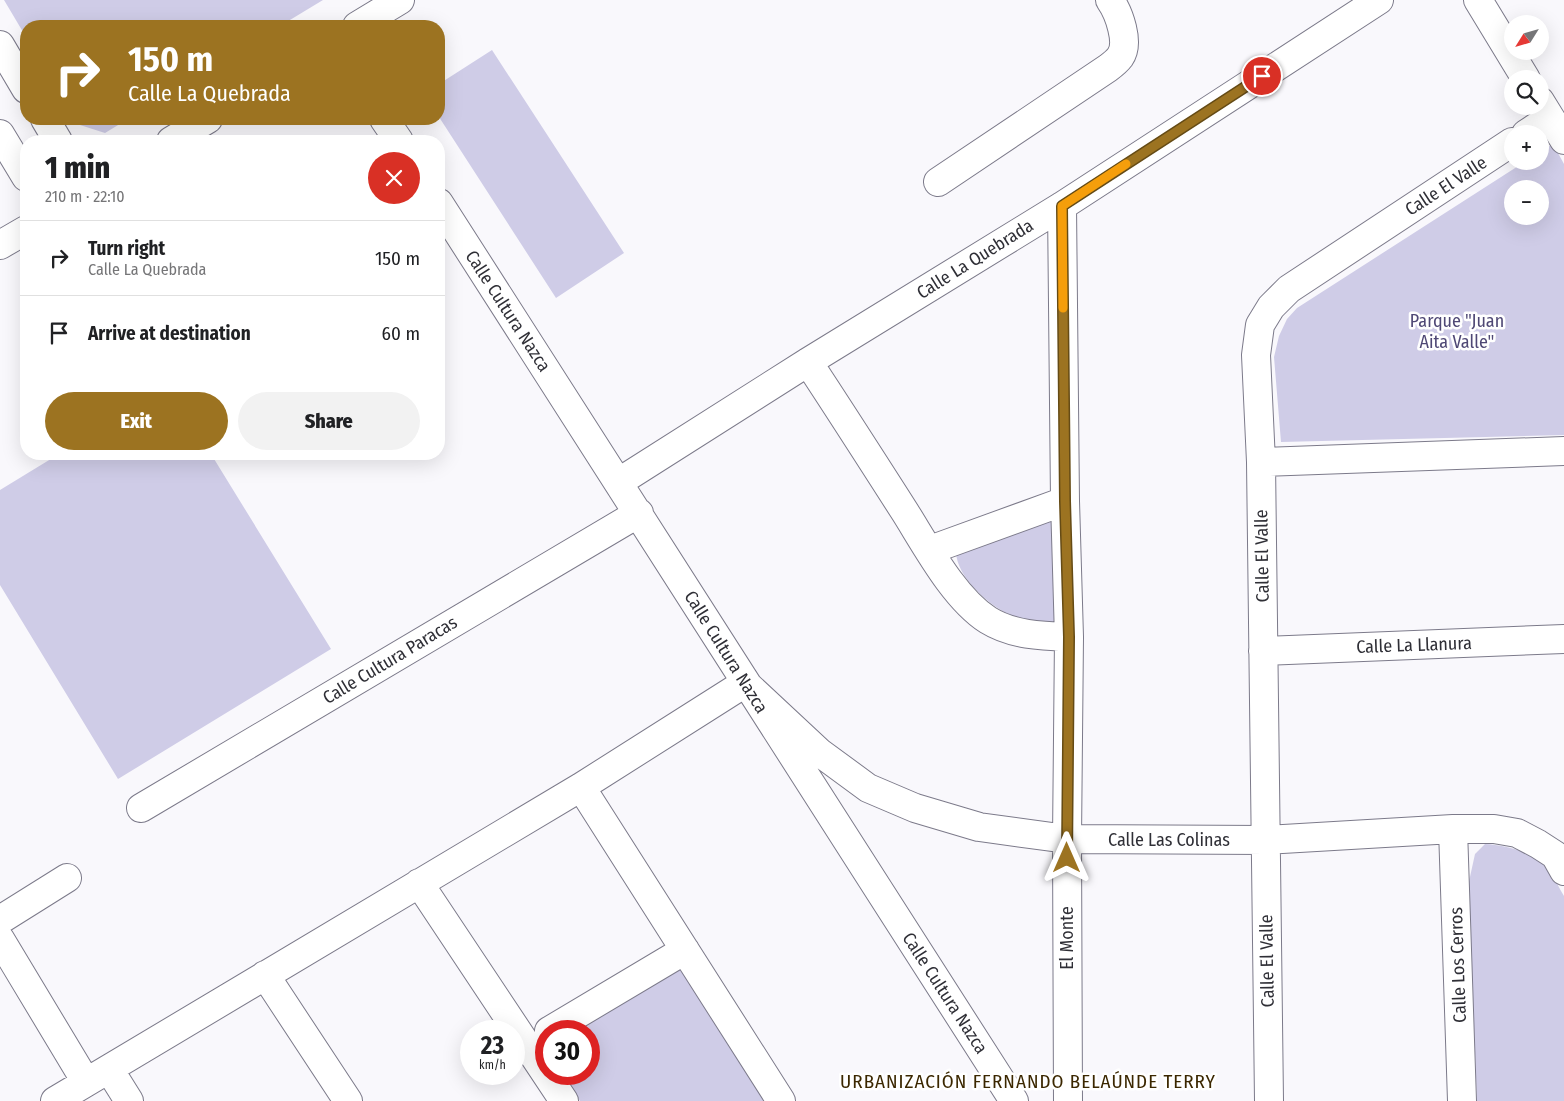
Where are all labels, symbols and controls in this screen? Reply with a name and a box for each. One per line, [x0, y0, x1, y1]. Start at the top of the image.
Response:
north arrow [1504, 15, 1549, 60]
map controls [1504, 15, 1549, 225]
text: 150 m [128, 38, 213, 80]
icon: right [45, 40, 110, 105]
pin [1241, 55, 1283, 97]
icon: arrive [1248, 62, 1276, 90]
button: search [1504, 70, 1549, 115]
text: Calle La Quebrada [128, 80, 291, 107]
button: + [1504, 125, 1549, 170]
text: 1 min [45, 150, 110, 186]
street label: Calle El Valle [1401, 151, 1491, 221]
button: close [368, 152, 420, 204]
button: − [1504, 180, 1549, 225]
text: 210 m · 22:10 [45, 187, 125, 206]
street label: Calle La Quebrada [913, 214, 1037, 304]
text: Turn right [88, 237, 165, 260]
icon: right [45, 244, 73, 272]
street label: Calle Cultura Nazca [461, 246, 556, 376]
text: 150 m [375, 247, 420, 270]
text: Calle La Quebrada [88, 260, 206, 279]
park label: Parque "Juan Aita Valle" [1410, 310, 1504, 353]
icon: arrive [45, 319, 73, 347]
text: Arrive at destination [88, 322, 251, 345]
text: 60 m [382, 322, 420, 345]
button: Exit [45, 392, 228, 450]
button: Share [238, 392, 420, 450]
street label: Calle El Valle [1250, 509, 1274, 603]
street label: Calle Cultura Nazca [679, 587, 773, 717]
street label: Calle Cultura Paracas [319, 611, 461, 709]
street label: Calle La Llanura [1356, 632, 1472, 658]
street label: Calle Las Colinas [1108, 829, 1230, 851]
position arrow [1040, 831, 1092, 883]
street label: El Monte [1056, 906, 1078, 970]
street label: Calle Los Cerros [1445, 906, 1471, 1023]
street label: Calle El Valle [1255, 914, 1279, 1008]
street label: Calle Cultura Nazca [898, 928, 993, 1058]
speed limit sign: 30 [535, 1020, 600, 1085]
text: 23 [481, 1031, 504, 1061]
text: km/h [479, 1058, 506, 1072]
district label: URBANIZACIÓN FERNANDO BELAÚNDE TERRY [840, 1070, 1216, 1093]

